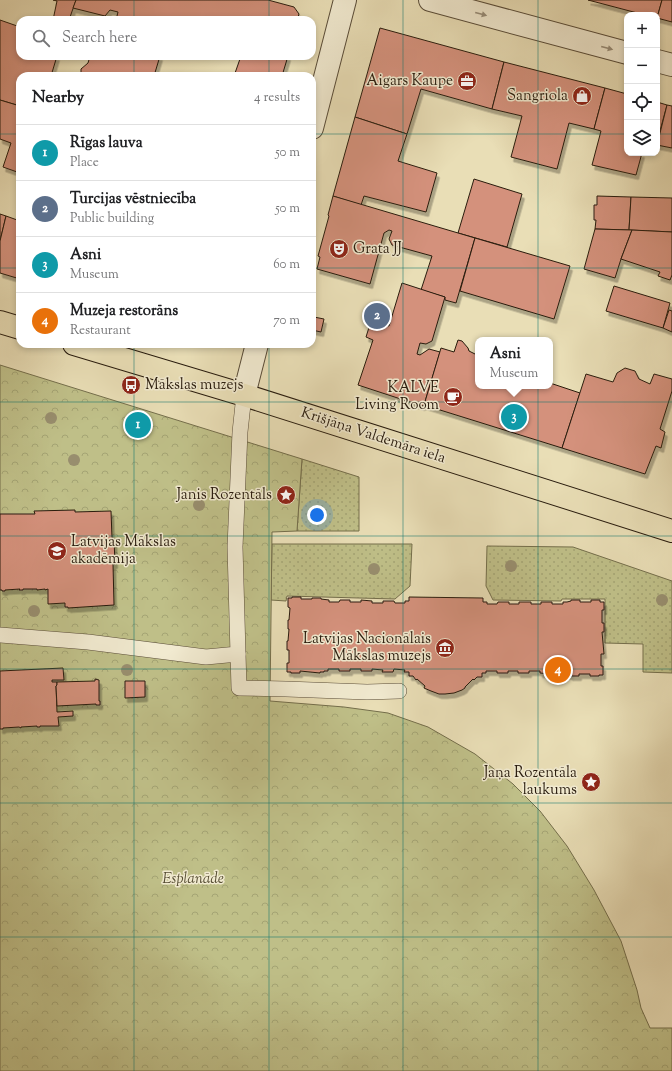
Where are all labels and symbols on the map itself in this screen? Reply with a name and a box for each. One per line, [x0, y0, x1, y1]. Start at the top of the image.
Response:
one-way arrow [476, 11, 488, 17]
one-way arrow [601, 45, 613, 51]
office icon: Aigars Kaupe [456, 70, 478, 92]
place label: Aigars Kaupe [366, 71, 453, 92]
shop icon: Sangriola [571, 85, 593, 107]
place label: Sangriola [507, 86, 568, 107]
theatre icon: Grata JJ [328, 238, 350, 260]
place label: Grata JJ [353, 239, 402, 260]
pin: 2 [364, 301, 390, 331]
bus stop icon: Mākslas muzejs [120, 374, 142, 396]
place label: Mākslas muzejs [145, 375, 244, 396]
place label: KALVE Living Room [355, 378, 440, 416]
cafe icon: KALVE Living Room [442, 386, 464, 408]
pin: 3 [501, 402, 527, 432]
street label: Krišjāņa Valdemāra iela [298, 403, 448, 469]
pin: 1 [125, 410, 151, 440]
place icon: Janis Rozentāls [275, 484, 297, 506]
place label: Janis Rozentāls [175, 485, 272, 506]
your location [307, 505, 327, 525]
place label: Latvijas Mākslas akadēmija [71, 532, 176, 570]
school or university icon: Latvijas Mākslas akadēmija [46, 540, 68, 562]
place label: Latvijas Nacionālais Mākslas muzejs [303, 629, 431, 667]
museum icon: Latvijas Nacionālais Mākslas muzejs [434, 637, 456, 659]
pin: 4 [545, 655, 571, 685]
place label: Jaņa Rozentāla laukums [483, 763, 577, 801]
place icon: Jaņa Rozentāla laukums [580, 771, 602, 793]
park label: Esplanāde [162, 869, 224, 890]

